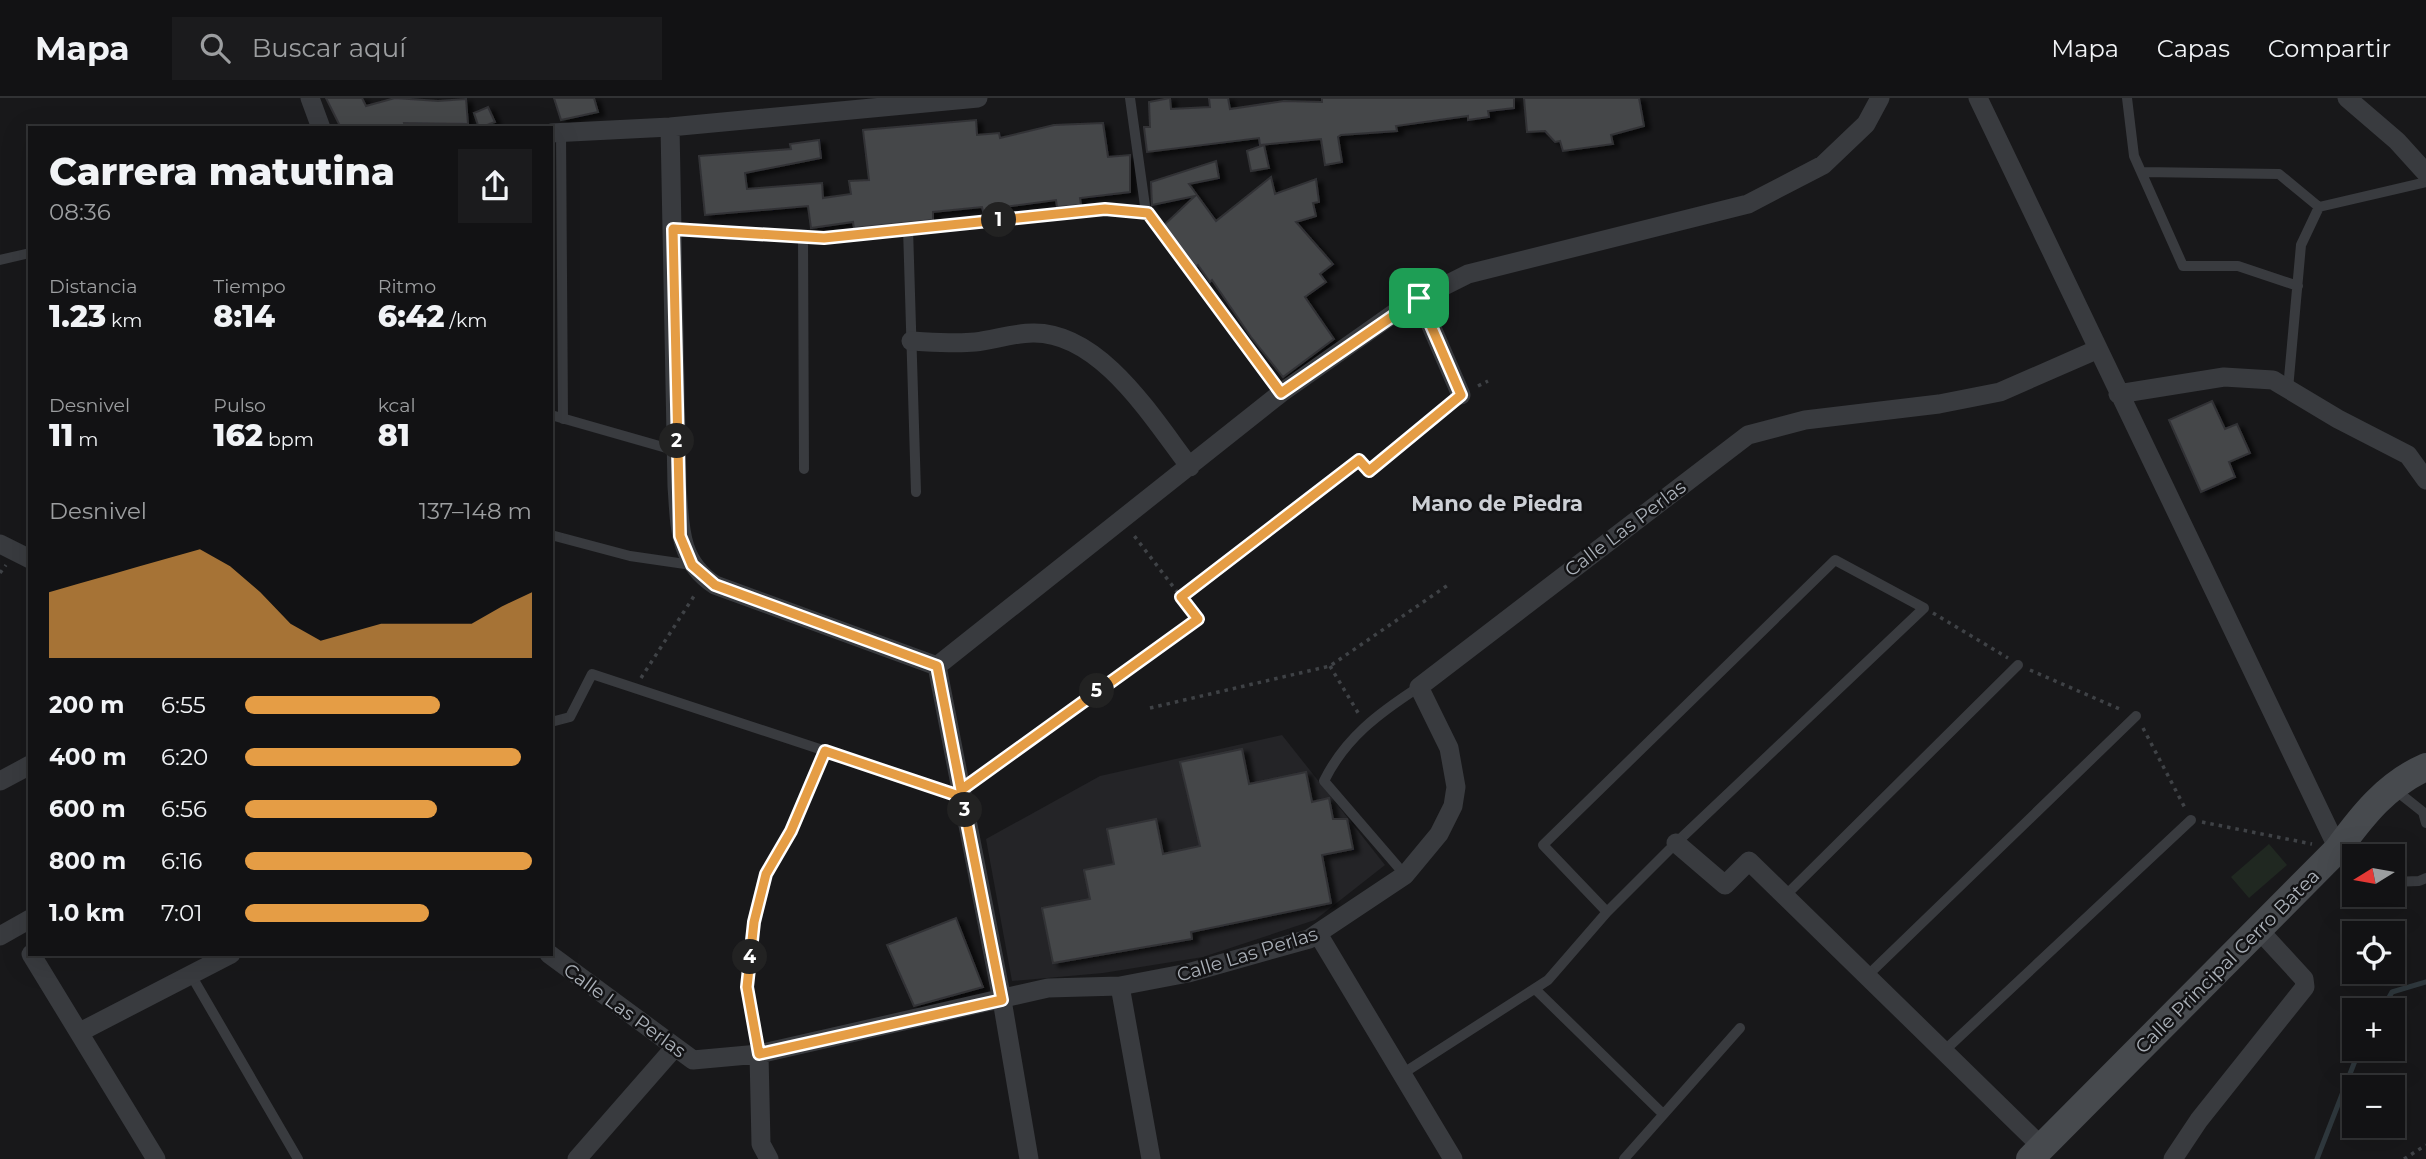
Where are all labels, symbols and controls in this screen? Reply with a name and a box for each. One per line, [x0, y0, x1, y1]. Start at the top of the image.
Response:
search box [172, 17, 662, 80]
text: Mapa [35, 28, 130, 68]
icon: search [196, 29, 234, 67]
text: Buscar aquí [252, 32, 406, 64]
text: Mapa [2051, 34, 2119, 63]
text: Capas [2157, 34, 2230, 63]
text: Compartir [2268, 34, 2391, 63]
text: Carrera matutina [49, 148, 395, 195]
button: share [458, 149, 532, 223]
text: 08:36 [49, 198, 111, 226]
pin: 1 [982, 202, 1016, 238]
text: 1 [995, 208, 1002, 231]
pin [1389, 268, 1449, 328]
text: Distancia [49, 275, 137, 298]
text: Tiempo [213, 275, 286, 298]
text: Ritmo [378, 275, 436, 298]
icon: arrive [1400, 279, 1438, 317]
text: 1.23 [49, 298, 106, 335]
text: 8:14 [213, 298, 275, 335]
text: 6:42 [378, 298, 445, 335]
text: km [106, 309, 142, 332]
text: /km [445, 309, 487, 332]
text: Desnivel [49, 394, 130, 417]
text: Pulso [213, 394, 266, 417]
text: kcal [378, 394, 416, 417]
text: 11 [49, 417, 73, 454]
text: 162 [213, 417, 263, 454]
text: 81 [378, 417, 410, 454]
pin: 2 [660, 424, 694, 458]
text: m [73, 428, 98, 451]
text: bpm [263, 428, 314, 451]
text: 2 [671, 429, 682, 452]
street label: Calle Las Perlas [1560, 475, 1690, 581]
district label: Mano de Piedra [1411, 491, 1583, 516]
text: Desnivel [49, 497, 147, 525]
text: 137–148 m [419, 497, 532, 525]
pin: 5 [1080, 674, 1114, 708]
text: 5 [1091, 679, 1102, 702]
text: 200 m [49, 691, 124, 719]
text: 6:55 [161, 691, 206, 719]
text: 400 m [49, 743, 127, 771]
text: 6:20 [161, 743, 208, 771]
pin: 3 [948, 792, 982, 828]
text: 600 m [49, 795, 126, 823]
text: 6:56 [161, 795, 207, 823]
text: 3 [959, 798, 970, 821]
north arrow [2342, 844, 2404, 906]
map controls [2342, 844, 2405, 1138]
text: 800 m [49, 847, 126, 875]
text: 6:16 [161, 847, 202, 875]
street label: Calle Principal Cerro Batea [2130, 864, 2324, 1058]
text: 1.0 km [49, 899, 125, 927]
text: 7:01 [161, 899, 203, 927]
button: locate [2342, 921, 2405, 984]
street label: Calle Las Perlas [1174, 922, 1320, 987]
pin: 4 [732, 940, 768, 974]
text: 4 [743, 945, 756, 968]
street label: Calle Las Perlas [559, 958, 690, 1063]
button: + [2342, 998, 2405, 1061]
button: − [2342, 1075, 2405, 1138]

